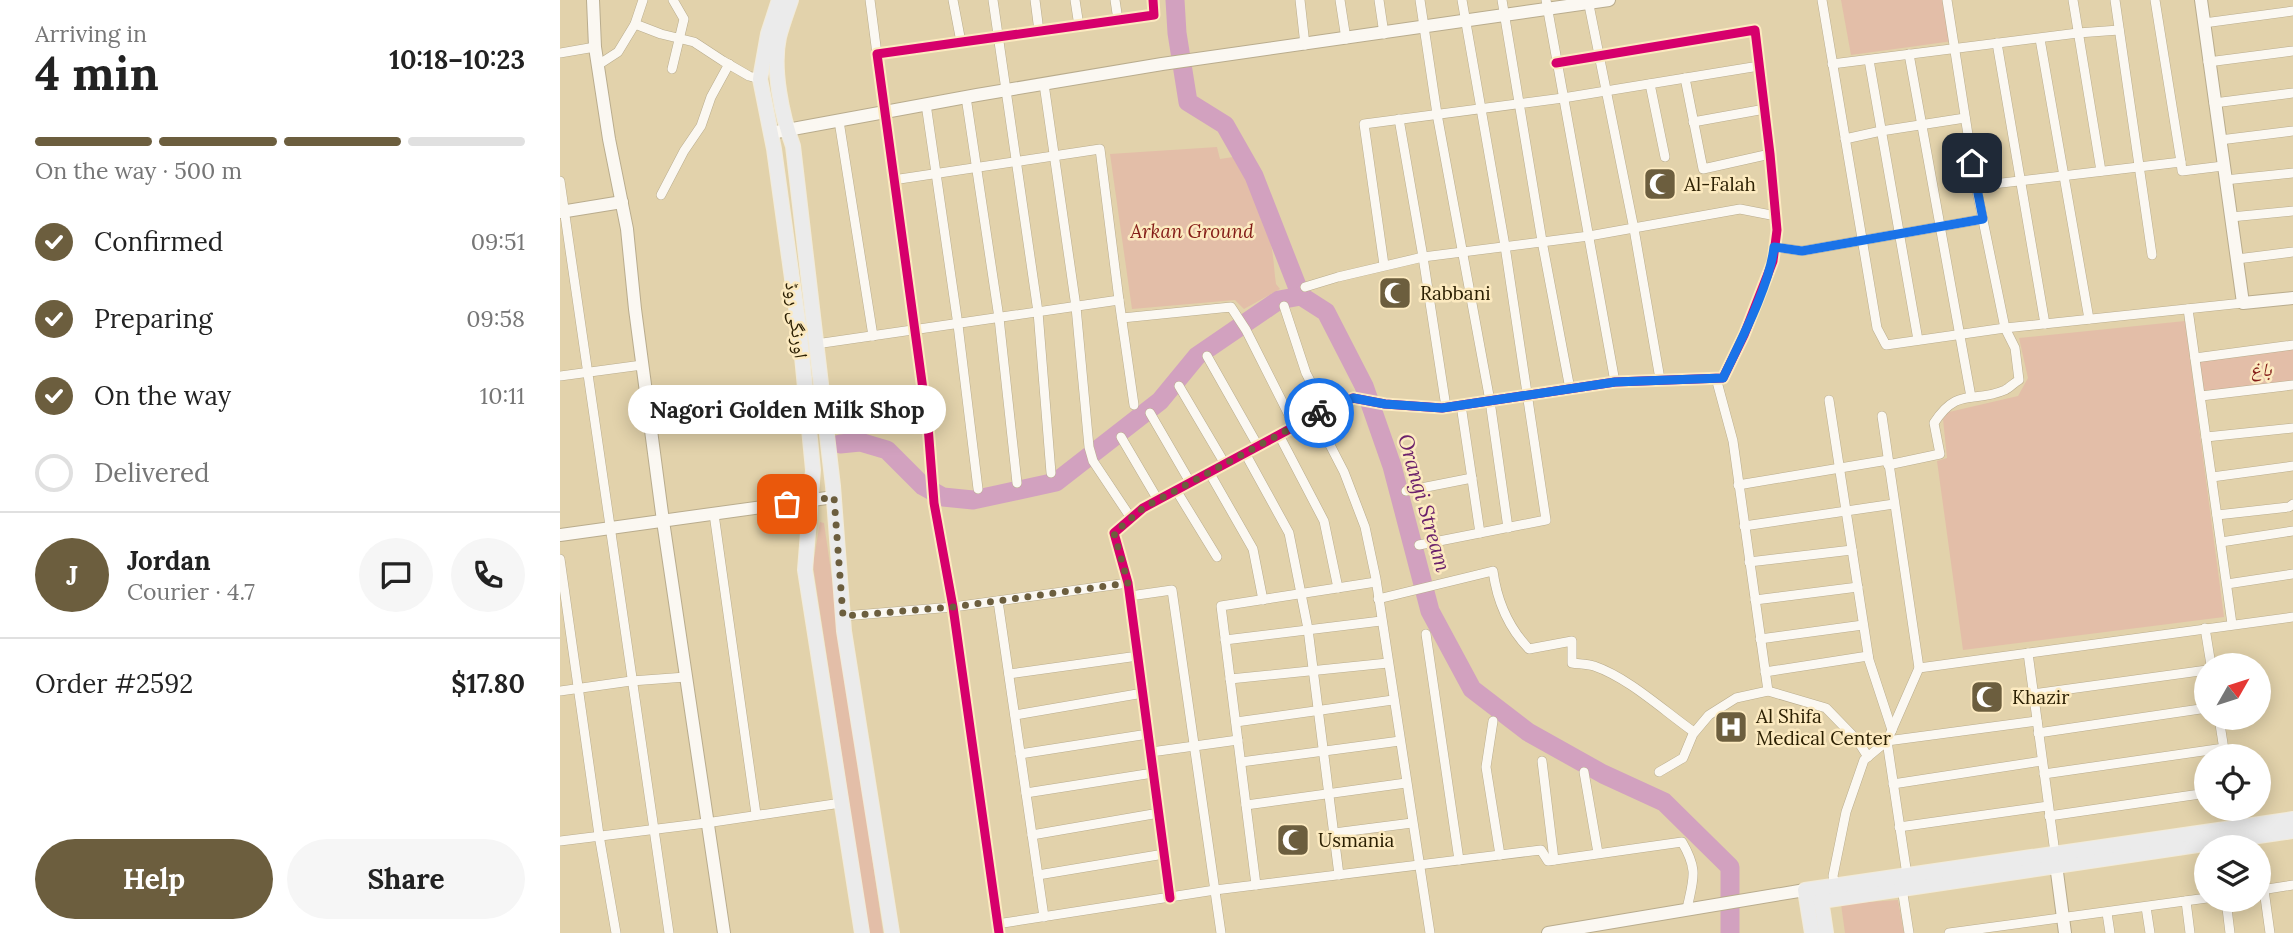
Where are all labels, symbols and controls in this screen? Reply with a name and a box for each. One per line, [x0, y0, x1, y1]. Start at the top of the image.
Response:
text: Arriving in [35, 19, 147, 48]
text: 10:18–10:23 [389, 43, 525, 76]
text: 4 min [35, 44, 159, 103]
pin [1942, 133, 2002, 193]
icon: home [1953, 144, 1991, 182]
text: On the way · 500 m [35, 156, 242, 185]
mosque icon: Al-Falah [1641, 165, 1679, 203]
place label: Al-Falah [1683, 172, 1756, 196]
park label: Arkan Ground [1129, 219, 1254, 243]
icon: check [35, 223, 73, 261]
text: Confirmed [94, 225, 223, 258]
text: 09:51 [471, 227, 525, 256]
mosque icon: Rabbani [1376, 274, 1414, 312]
street label: اورنگی روڈ [780, 280, 814, 360]
place label: Rabbani [1420, 281, 1491, 305]
icon: check [35, 300, 73, 338]
text: Preparing [94, 302, 213, 335]
text: 09:58 [466, 304, 525, 333]
park label: باغ [2250, 357, 2273, 382]
icon: check [35, 377, 73, 415]
courier [1284, 378, 1354, 448]
text: On the way [94, 379, 231, 412]
text: 10:11 [480, 381, 525, 410]
callout: Nagori Golden Milk Shop [628, 385, 946, 434]
icon: bike [1300, 394, 1338, 432]
text: Nagori Golden Milk Shop [649, 395, 925, 424]
water label: Orangi Stream [1392, 431, 1457, 575]
text: Delivered [94, 456, 210, 489]
pin [757, 474, 817, 534]
icon: bag [768, 485, 806, 523]
button: chat [359, 538, 433, 612]
button: phone [451, 538, 525, 612]
text: Jordan [127, 544, 211, 577]
text: J [66, 559, 78, 592]
text: Courier · 4.7 [127, 577, 255, 606]
north arrow [2194, 653, 2272, 730]
map controls [2194, 653, 2271, 912]
text: Order #2592 [35, 667, 193, 700]
text: $17.80 [451, 667, 525, 700]
mosque icon: Khazir [1968, 678, 2006, 716]
place label: Khazir [2012, 685, 2070, 709]
place label: Al Shifa Medical Center [1755, 704, 1892, 750]
hospital icon: Al Shifa Medical Center [1712, 708, 1750, 746]
button: locate [2194, 744, 2271, 821]
mosque icon: Usmania [1274, 821, 1312, 859]
place label: Usmania [1318, 828, 1395, 852]
button: layers [2194, 835, 2271, 912]
button: Help [35, 839, 273, 919]
button: Share [287, 839, 525, 919]

